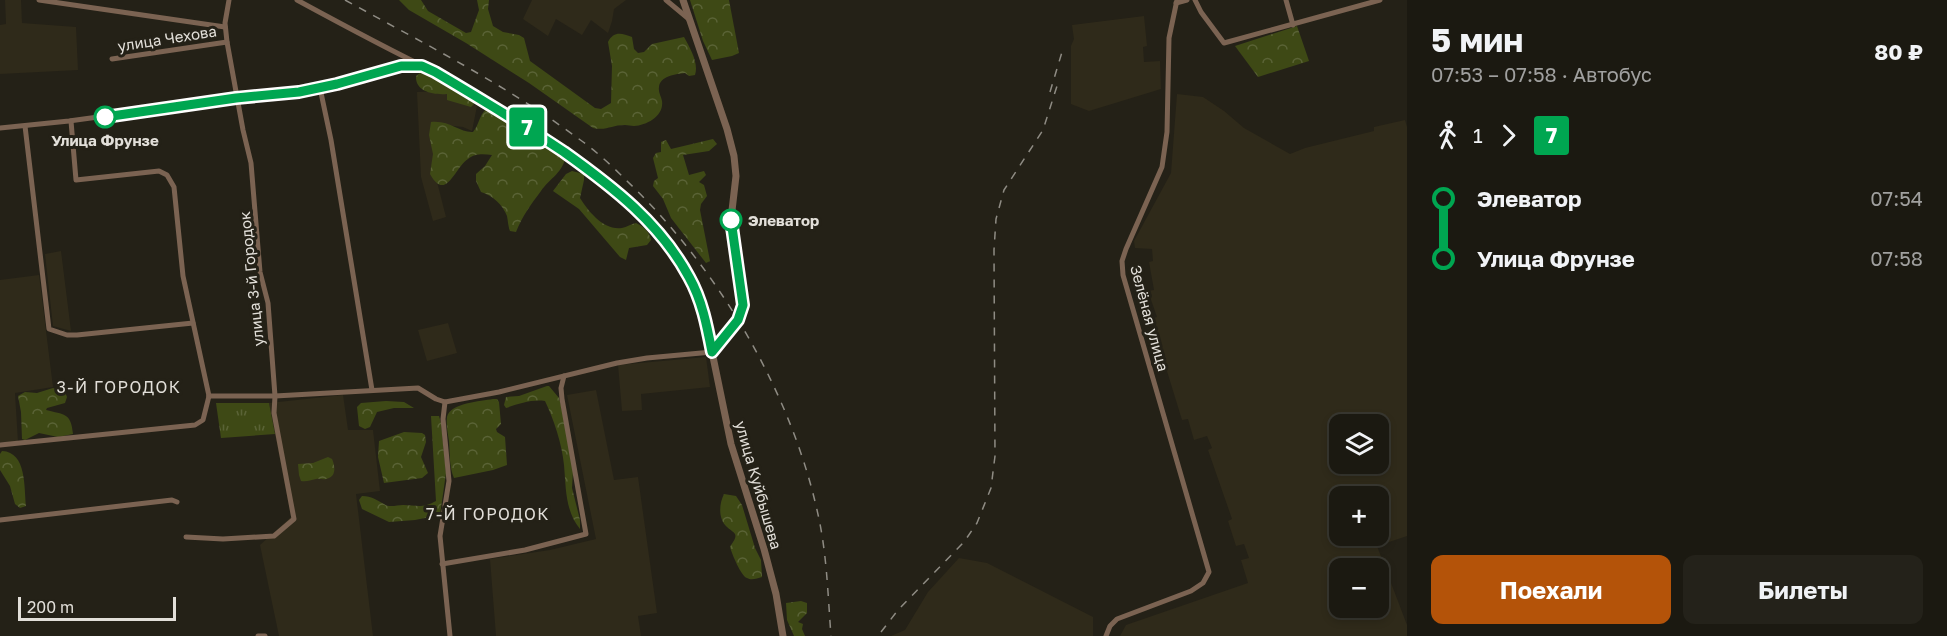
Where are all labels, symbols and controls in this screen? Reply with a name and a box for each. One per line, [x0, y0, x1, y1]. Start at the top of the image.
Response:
text: 5 мин [1431, 20, 1523, 59]
street label: улица Чехова [116, 21, 218, 55]
text: 80 ₽ [1874, 38, 1923, 65]
text: 07:53 – 07:58 · Автобус [1431, 62, 1652, 86]
marker: Улица Фрунзе [94, 106, 116, 128]
line badge: 7 [508, 108, 546, 146]
text: 7 [521, 114, 533, 140]
icon: walk [1431, 119, 1464, 152]
icon: forward [1492, 119, 1525, 152]
text: 7 [1546, 122, 1557, 148]
text: 1 [1473, 123, 1483, 147]
place label: Улица Фрунзе [51, 131, 159, 149]
text: Элеватор [1477, 185, 1581, 212]
text: 07:54 [1870, 186, 1923, 210]
marker: Элеватор [720, 209, 742, 231]
street label: улица 3-й Городок [235, 210, 267, 347]
place label: Элеватор [748, 211, 819, 229]
text: Улица Фрунзе [1477, 245, 1635, 272]
text: 07:58 [1870, 246, 1923, 270]
street label: Зелёная улица [1127, 263, 1173, 373]
district label: 3-Й ГОРОДОК [57, 377, 181, 397]
map controls [1329, 414, 1389, 618]
button: layers [1329, 414, 1389, 474]
street label: улица Куйбышева [732, 419, 786, 551]
button: + [1329, 486, 1389, 546]
district label: 7-Й ГОРОДОК [426, 504, 550, 524]
button: Поехали [1431, 555, 1671, 624]
button: Билеты [1683, 555, 1923, 624]
button: − [1329, 558, 1389, 618]
scale bar [18, 594, 176, 622]
text: 200 m [27, 597, 74, 617]

